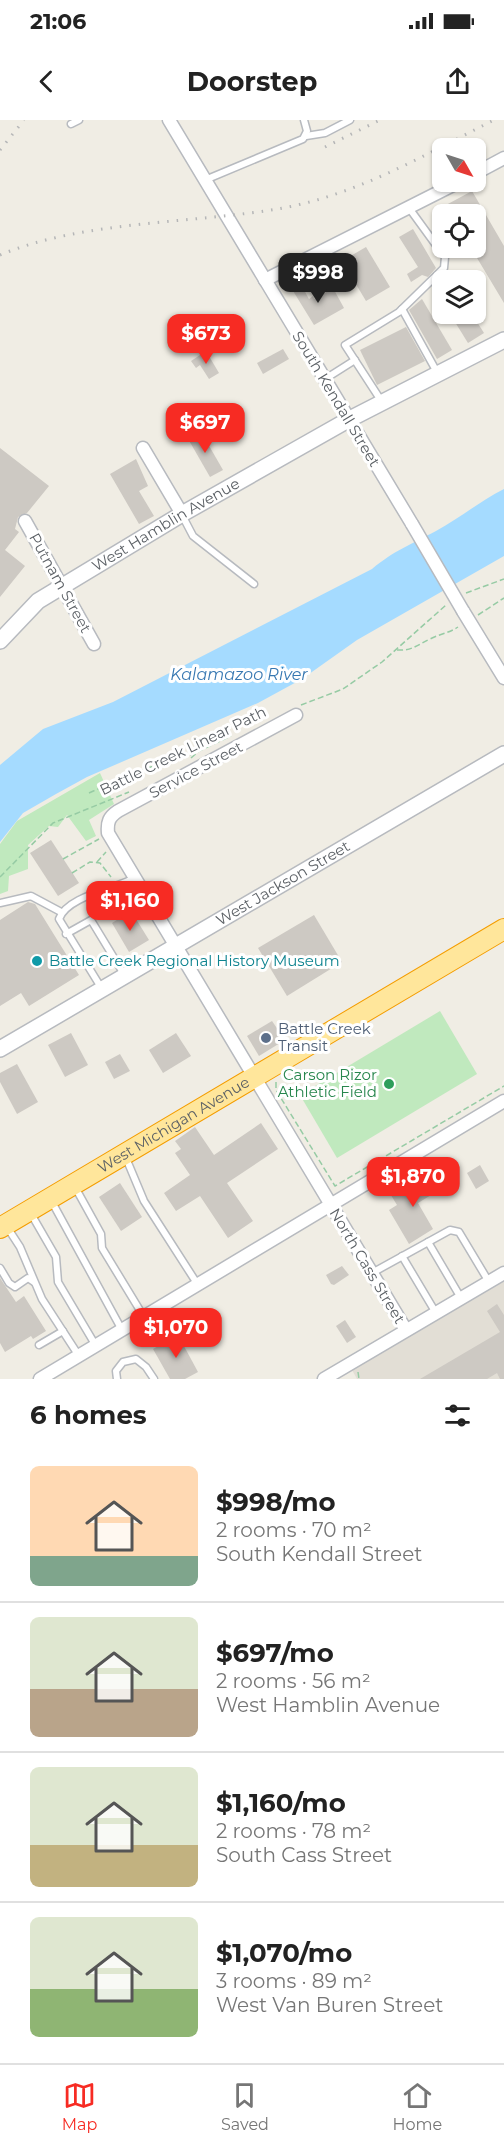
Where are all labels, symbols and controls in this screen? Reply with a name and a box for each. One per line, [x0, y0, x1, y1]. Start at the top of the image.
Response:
text: 21:06 [30, 8, 86, 35]
icon: back [30, 65, 63, 98]
text: Doorstep [187, 65, 317, 98]
icon: share [441, 65, 474, 98]
north arrow [432, 138, 486, 192]
map controls [432, 138, 486, 324]
button: locate [432, 204, 486, 258]
pin: $998 [282, 253, 354, 304]
text: $998 [292, 260, 344, 284]
button: layers [432, 270, 486, 324]
pin: $673 [170, 314, 242, 365]
text: $673 [181, 321, 231, 345]
street label: South Kendall Street [288, 328, 384, 470]
pin: $697 [169, 403, 241, 454]
text: $697 [180, 410, 230, 434]
street label: West Hamblin Avenue [88, 473, 243, 575]
street label: Putnam Street [25, 530, 96, 636]
water label: Kalamazoo River [170, 665, 308, 684]
street label: Battle Creek Linear Path [96, 702, 269, 799]
street label: Service Street [146, 737, 246, 802]
street label: West Jackson Street [212, 836, 353, 929]
pin: $1,160 [81, 881, 179, 932]
text: $1,160 [100, 888, 160, 912]
place label: Battle Creek Regional History Museum [49, 951, 340, 970]
marker: Battle Creek Regional History Museum [30, 954, 44, 968]
place label: Battle Creek Transit [278, 1019, 371, 1055]
marker: Battle Creek Transit [259, 1031, 273, 1045]
place label: Carson Rizor Athletic Field [278, 1065, 377, 1101]
street label: West Michigan Avenue [94, 1072, 253, 1177]
marker: Carson Rizor Athletic Field [382, 1077, 396, 1091]
pin: $1,870 [364, 1157, 462, 1208]
text: $1,870 [381, 1164, 445, 1188]
street label: North Cass Street [325, 1205, 409, 1327]
pin: $1,070 [127, 1308, 225, 1359]
text: $1,070 [144, 1315, 208, 1339]
text: 6 homes [30, 1399, 147, 1431]
icon: filters [441, 1399, 474, 1432]
text: $998/mo [216, 1486, 336, 1518]
icon: home [78, 1490, 150, 1562]
text: 2 rooms · 70 m² [216, 1518, 372, 1542]
text: South Kendall Street [216, 1542, 422, 1566]
text: $697/mo [216, 1637, 334, 1669]
icon: home [78, 1641, 150, 1713]
text: 2 rooms · 56 m² [216, 1669, 371, 1693]
text: West Hamblin Avenue [216, 1693, 440, 1717]
text: $1,160/mo [216, 1787, 346, 1819]
icon: home [78, 1791, 150, 1863]
text: 2 rooms · 78 m² [216, 1819, 371, 1843]
text: South Cass Street [216, 1843, 392, 1867]
text: $1,070/mo [216, 1937, 352, 1969]
icon: home [78, 1941, 150, 2013]
text: 3 rooms · 89 m² [216, 1969, 372, 1993]
text: West Van Buren Street [216, 1993, 443, 2017]
tab: Map [62, 2079, 97, 2134]
tab: Saved [221, 2079, 269, 2134]
tab: Home [393, 2079, 442, 2134]

